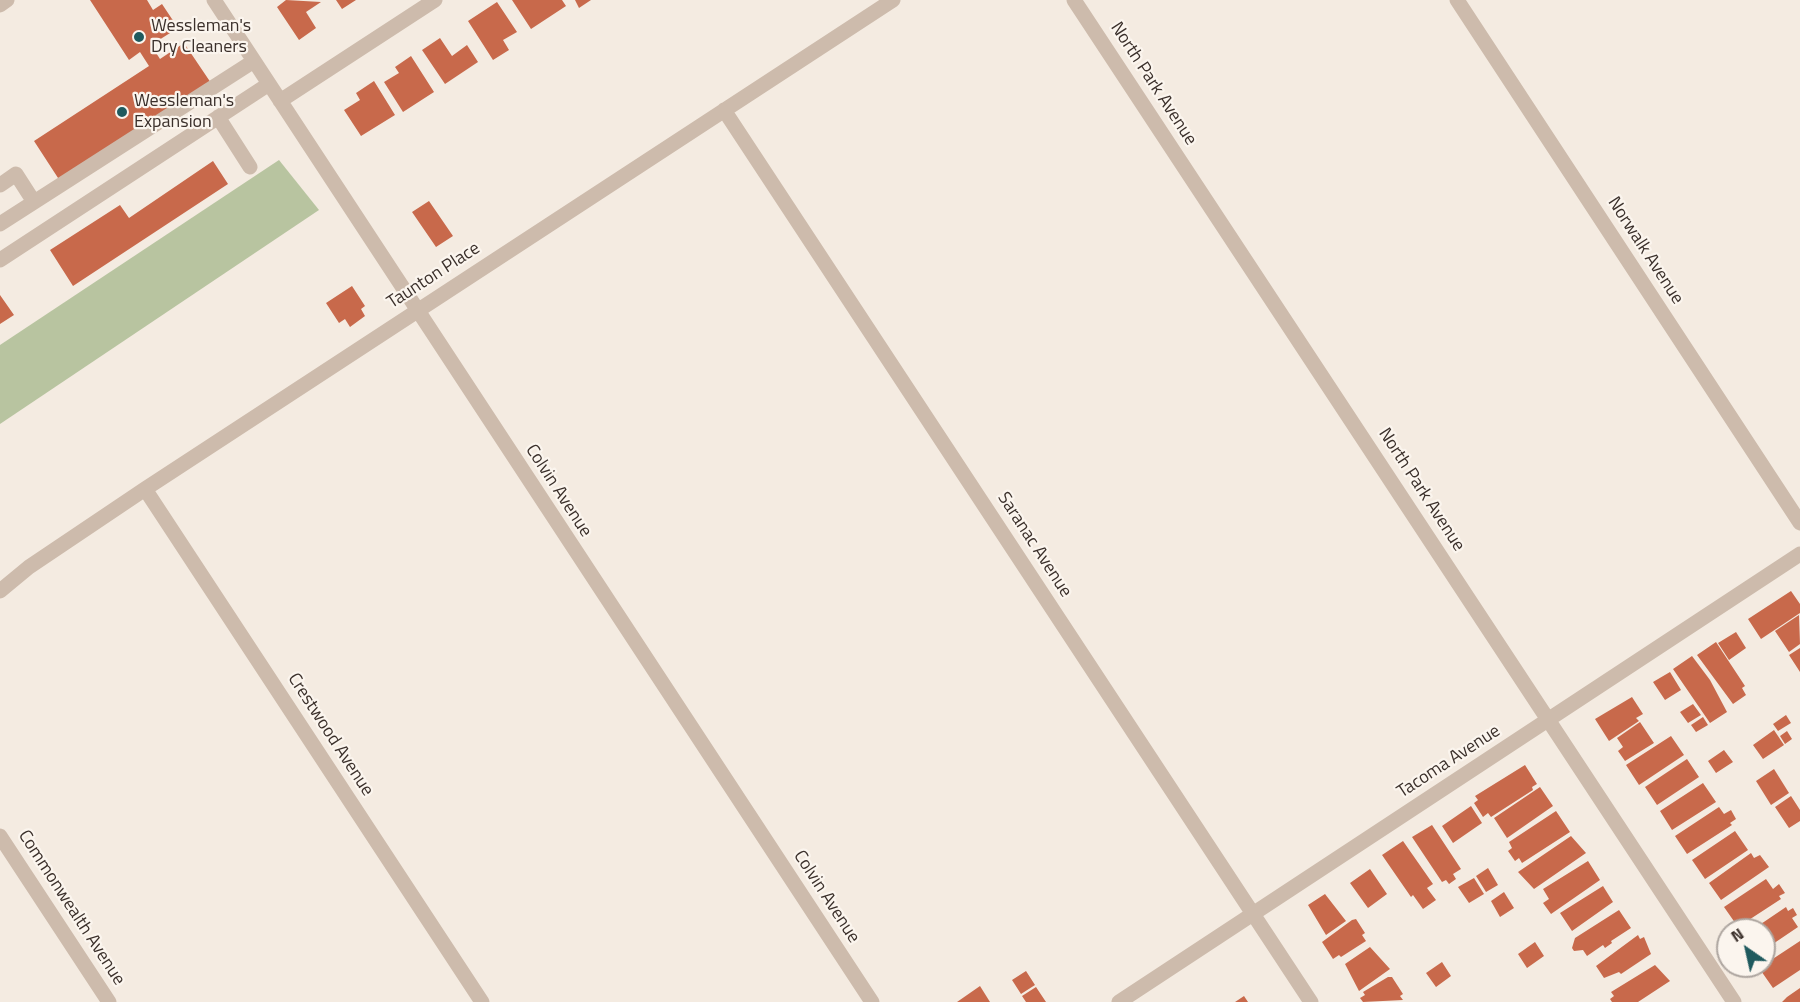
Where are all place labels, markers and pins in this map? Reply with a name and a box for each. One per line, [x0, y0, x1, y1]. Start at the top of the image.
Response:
place label: Wessleman's Dry Cleaners [151, 16, 251, 58]
marker: Wessleman's Dry Cleaners [132, 30, 146, 44]
place label: Wessleman's Expansion [134, 91, 234, 134]
marker: Wessleman's Expansion [115, 105, 129, 119]

